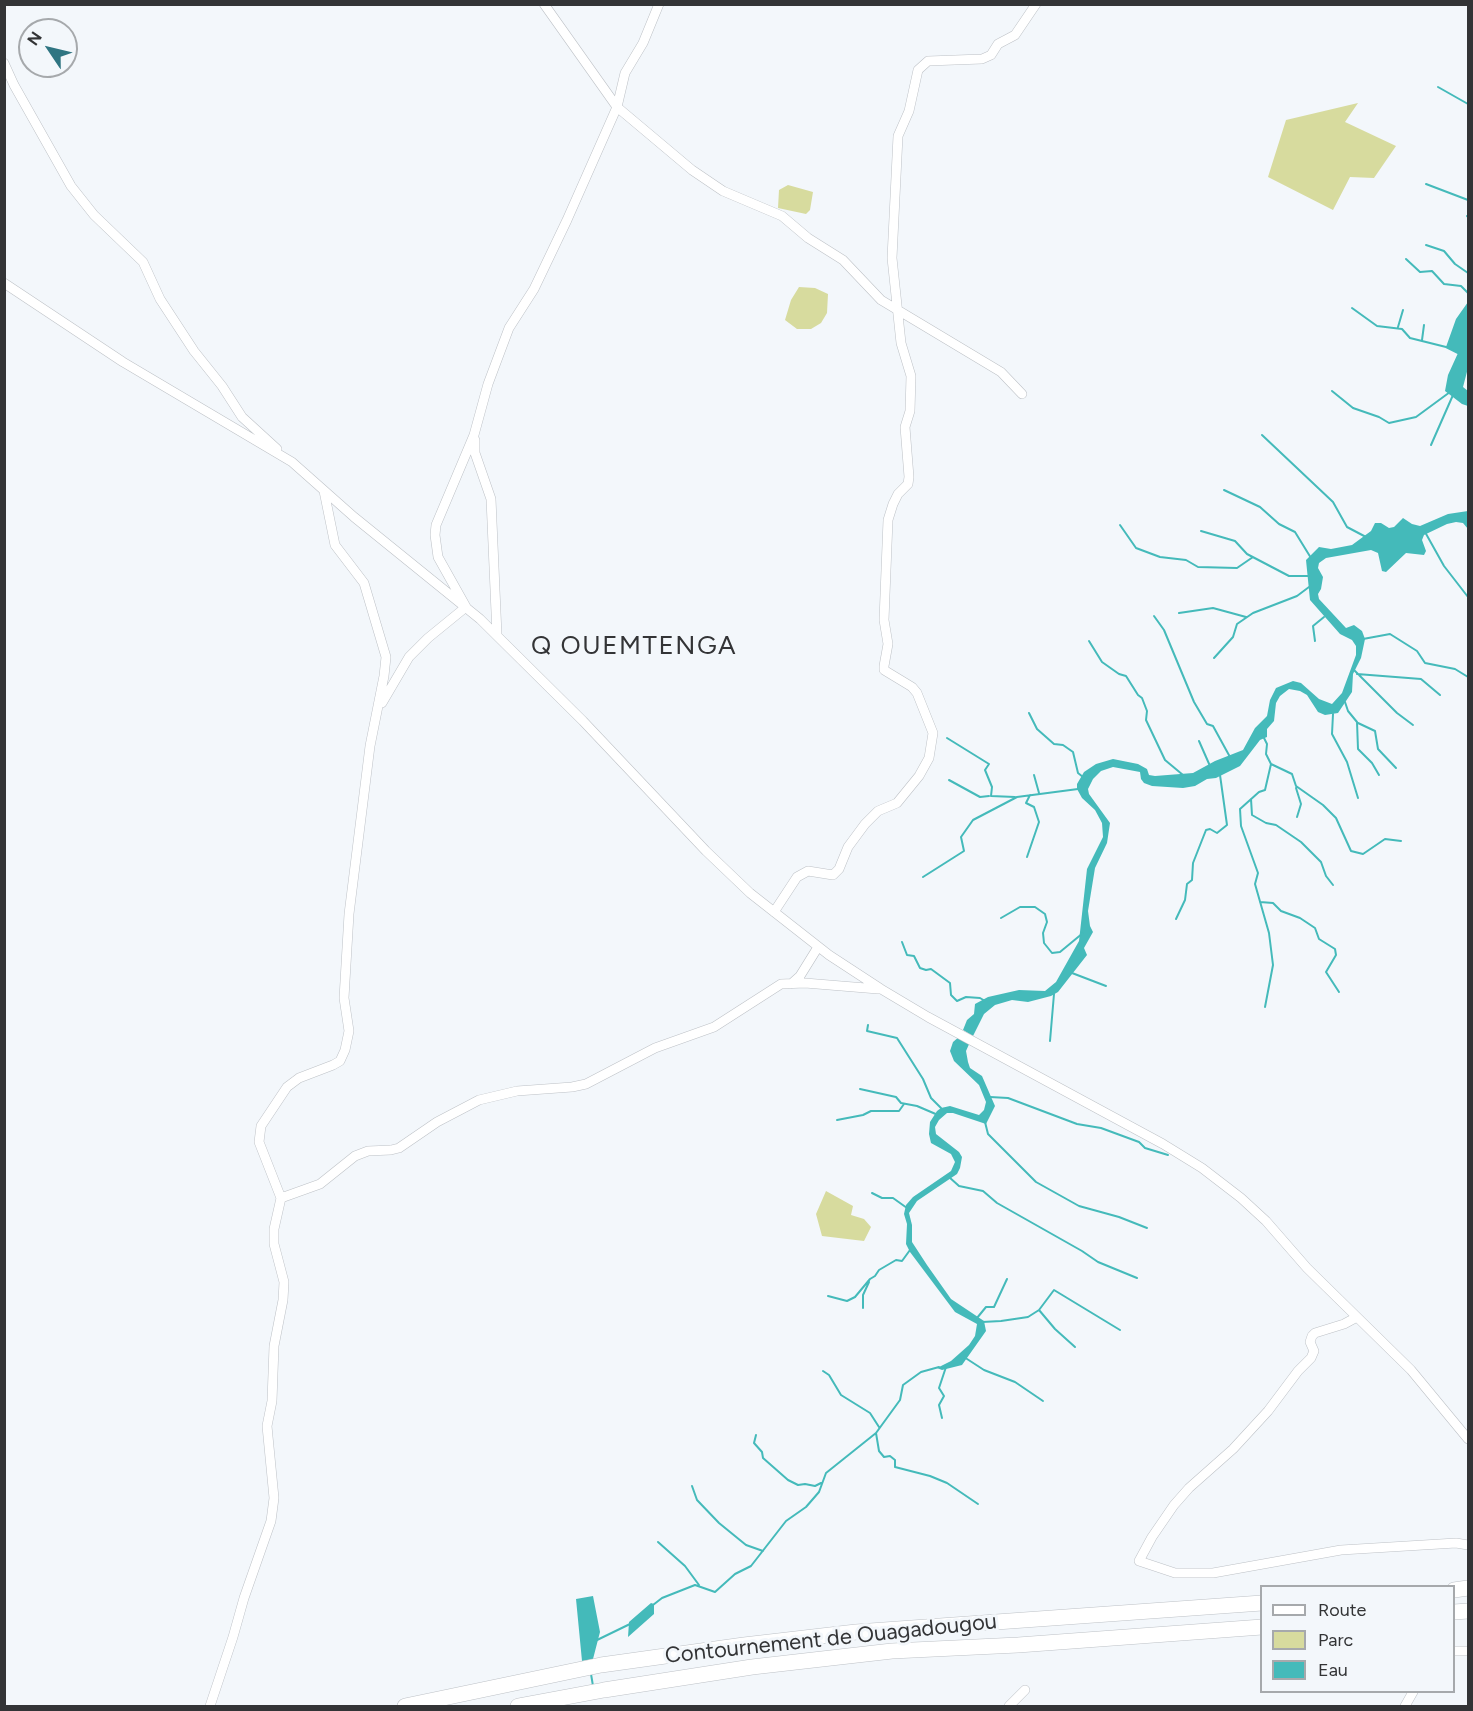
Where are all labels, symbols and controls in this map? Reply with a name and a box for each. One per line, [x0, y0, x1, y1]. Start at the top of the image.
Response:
north arrow [18, 18, 78, 78]
text: N [23, 28, 46, 49]
district label: Q OUEMTENGA [531, 630, 737, 662]
legend [1260, 1585, 1455, 1693]
text: Route [1318, 1599, 1366, 1621]
street label: Contournement de Ouagadougou [664, 1608, 998, 1670]
text: Parc [1318, 1629, 1353, 1651]
text: Eau [1318, 1659, 1348, 1681]

